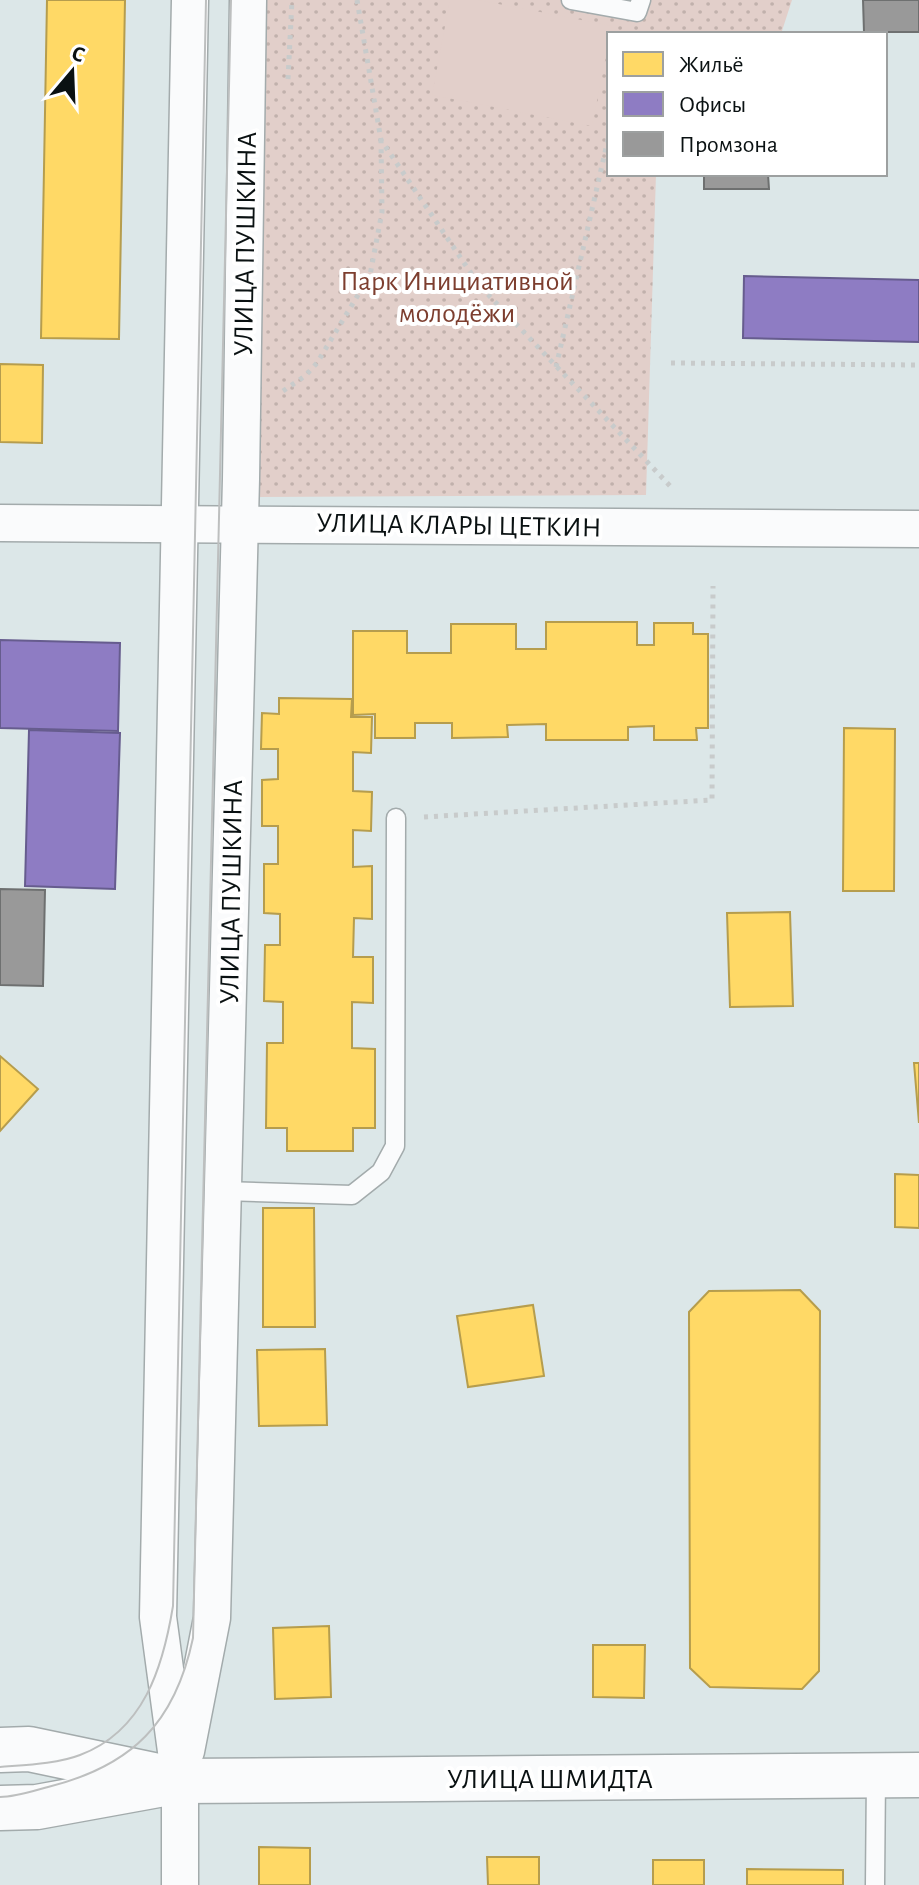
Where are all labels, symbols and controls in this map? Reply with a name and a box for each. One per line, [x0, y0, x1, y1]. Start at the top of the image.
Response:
north arrow [32, 32, 112, 112]
legend [607, 32, 887, 176]
text: С [69, 42, 88, 66]
text: Жильё [679, 53, 744, 77]
text: Офисы [679, 93, 746, 117]
street label: УЛИЦА ПУШКИНА [230, 131, 262, 357]
text: Промзона [679, 133, 778, 157]
park label: Парк Инициативной молодёжи [340, 268, 574, 328]
street label: УЛИЦА КЛАРЫ ЦЕТКИН [316, 510, 602, 542]
street label: УЛИЦА ПУШКИНА [216, 779, 248, 1005]
street label: УЛИЦА ШМИДТА [447, 1766, 653, 1794]

